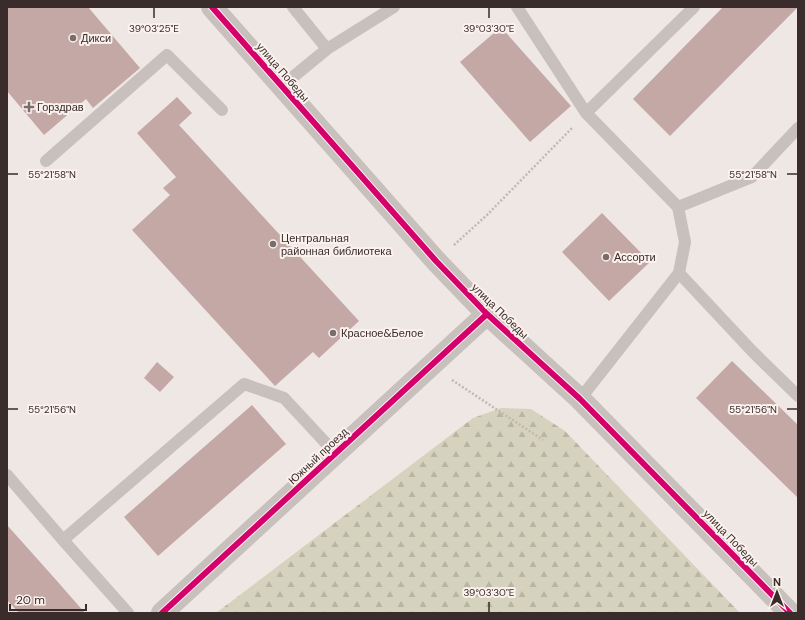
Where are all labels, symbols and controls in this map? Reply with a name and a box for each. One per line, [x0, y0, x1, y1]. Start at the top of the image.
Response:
text: 39°03'25"E [129, 22, 179, 35]
text: 39°03'30"E [464, 22, 515, 35]
place label: Дикси [81, 31, 111, 45]
marker: Дикси [68, 33, 78, 43]
street label: улица Победы [254, 40, 312, 104]
place label: Горздрав [37, 100, 84, 114]
marker: Горздрав [24, 102, 34, 112]
text: 55°21'58"N [28, 168, 76, 181]
text: 55°21'58"N [729, 168, 777, 181]
place label: Центральная районная библиотека [281, 231, 392, 258]
marker: Центральная районная библиотека [268, 239, 278, 249]
place label: Ассорти [614, 250, 656, 264]
marker: Ассорти [601, 252, 611, 262]
street label: улица Победы [469, 280, 531, 342]
place label: Красное&Белое [341, 326, 423, 340]
marker: Красное&Белое [328, 328, 338, 338]
text: 55°21'56"N [28, 403, 76, 416]
text: 55°21'56"N [729, 403, 777, 416]
street label: Южный проезд [285, 424, 351, 487]
street label: улица Победы [700, 507, 762, 569]
north arrow [757, 572, 797, 612]
text: N [773, 575, 781, 589]
scale bar [10, 586, 86, 612]
text: 39°03'30"E [464, 586, 515, 599]
text: 20 m [16, 592, 45, 608]

